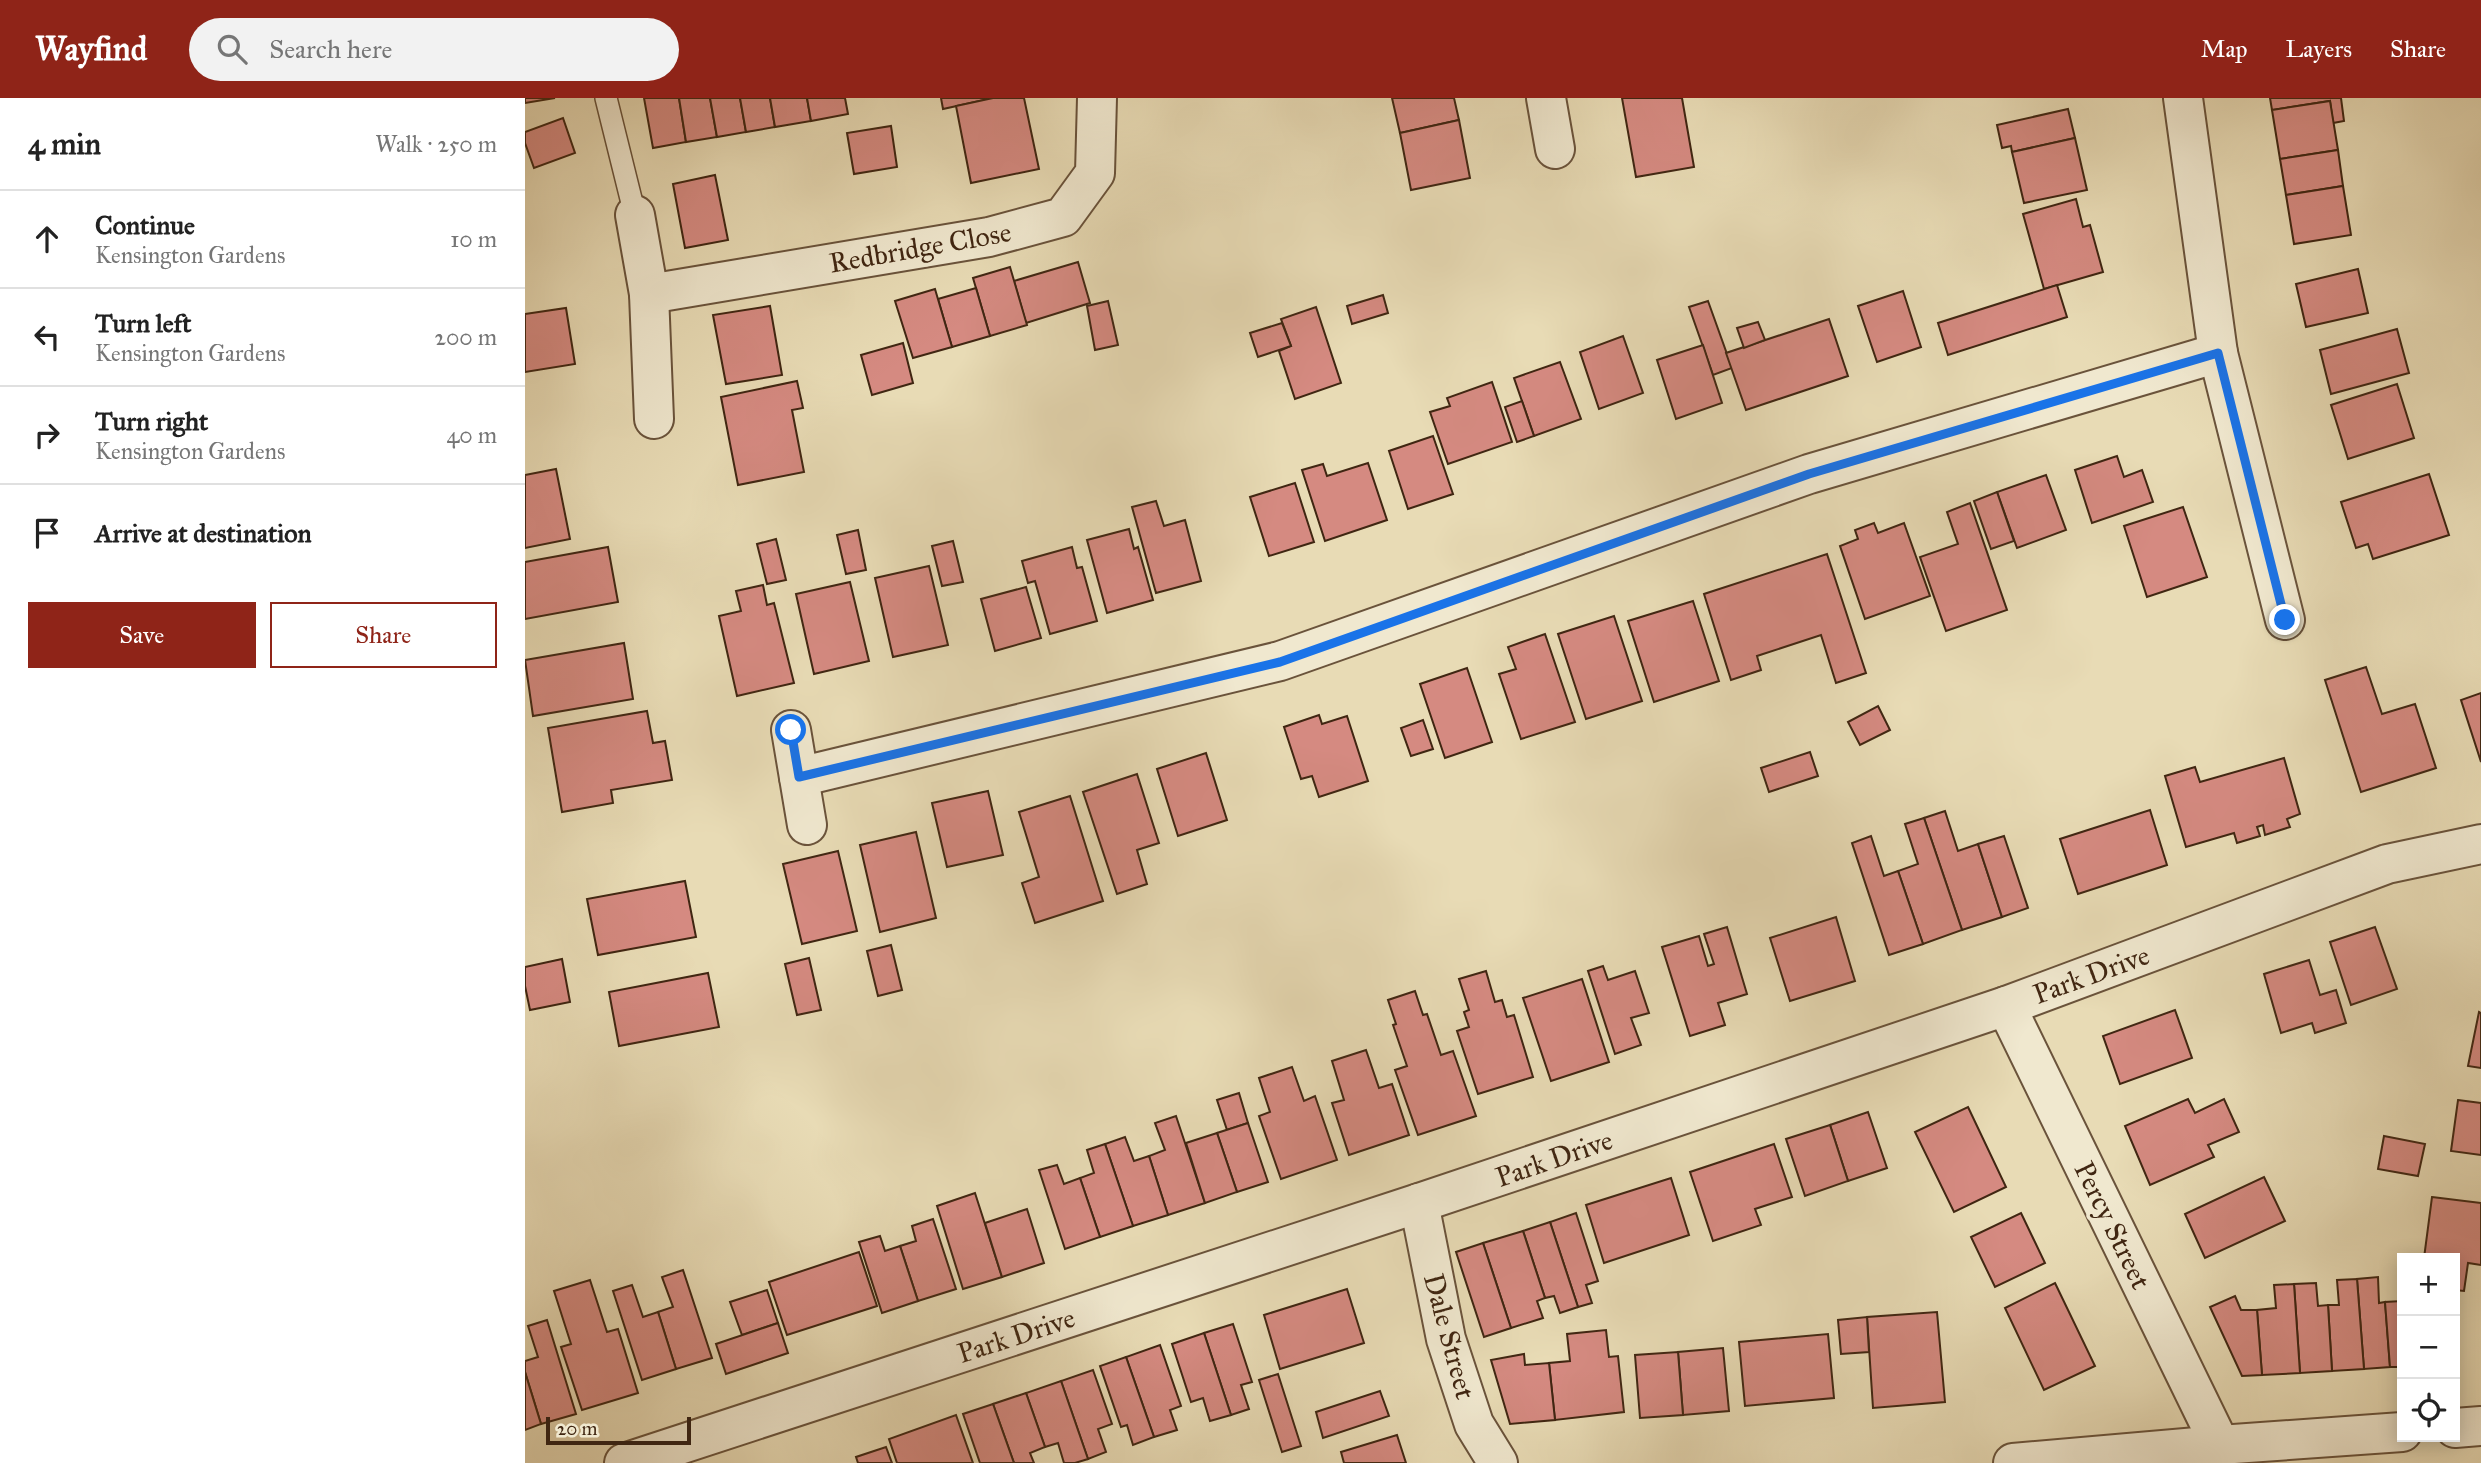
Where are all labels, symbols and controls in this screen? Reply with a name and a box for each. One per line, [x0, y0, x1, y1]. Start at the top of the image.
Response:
search box [189, 18, 679, 81]
text: Wayfind [35, 29, 147, 69]
icon: search [213, 30, 251, 68]
text: Search here [269, 33, 392, 65]
text: Map [2201, 34, 2248, 64]
text: Layers [2286, 34, 2352, 64]
text: Share [2390, 34, 2446, 64]
text: 4 min [28, 126, 101, 162]
text: Walk · 250 m [375, 130, 497, 158]
text: Continue [95, 209, 195, 241]
street label: Redbridge Close [826, 214, 1014, 281]
icon: ahead [28, 220, 66, 258]
text: 10 m [450, 225, 497, 253]
text: Kensington Gardens [95, 241, 285, 269]
text: Turn left [95, 307, 191, 339]
icon: left [28, 318, 66, 356]
text: 200 m [435, 323, 497, 351]
text: Kensington Gardens [95, 339, 285, 367]
text: Turn right [95, 405, 208, 437]
icon: right [28, 416, 66, 454]
text: 40 m [447, 421, 497, 449]
text: Kensington Gardens [95, 437, 285, 465]
icon: arrive [28, 514, 66, 552]
text: Arrive at destination [95, 517, 312, 549]
button: Save [28, 602, 256, 668]
button: Share [270, 602, 497, 668]
route end [2269, 604, 2300, 635]
route start [775, 714, 806, 745]
street label: Park Drive [2028, 937, 2154, 1012]
street label: Park Drive [1491, 1122, 1617, 1195]
street label: Percy Street [2067, 1156, 2159, 1295]
map controls [2397, 1253, 2460, 1442]
button: + [2397, 1253, 2460, 1316]
street label: Dale Street [1416, 1269, 1483, 1403]
street label: Park Drive [953, 1300, 1079, 1371]
button: − [2397, 1316, 2460, 1379]
button: locate [2397, 1379, 2460, 1442]
scale bar [546, 1414, 691, 1446]
text: 20 m [557, 1417, 598, 1440]

